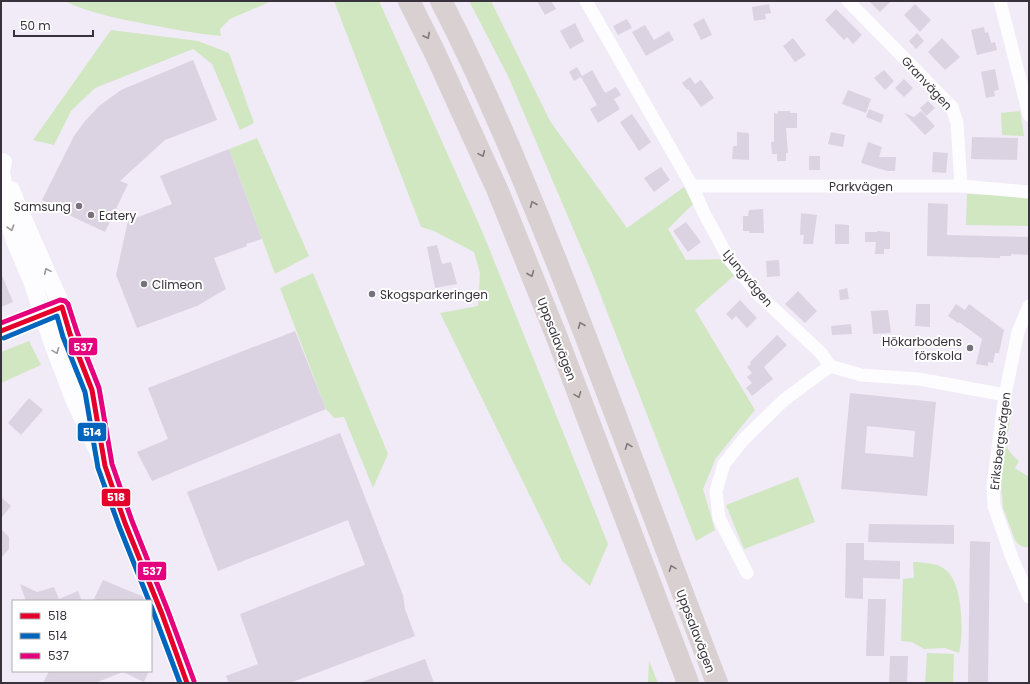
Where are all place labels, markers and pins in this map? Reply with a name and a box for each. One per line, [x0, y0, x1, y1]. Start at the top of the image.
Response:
place label: Samsung [14, 198, 71, 215]
marker: Samsung [74, 201, 84, 211]
place label: Eatery [99, 207, 137, 224]
marker: Eatery [86, 210, 96, 220]
place label: Climeon [152, 276, 202, 293]
marker: Climeon [139, 279, 149, 289]
place label: Skogsparkeringen [380, 286, 488, 303]
marker: Skogsparkeringen [367, 289, 377, 299]
place label: Hökarbodens förskola [882, 333, 962, 364]
marker: Hökarbodens förskola [965, 343, 975, 353]

